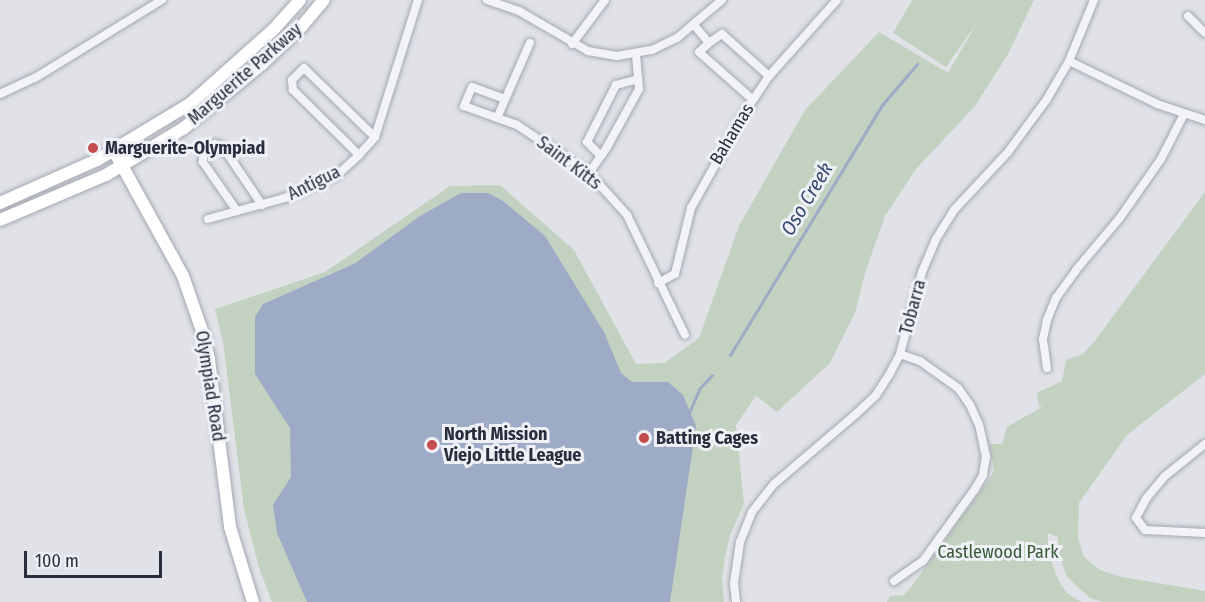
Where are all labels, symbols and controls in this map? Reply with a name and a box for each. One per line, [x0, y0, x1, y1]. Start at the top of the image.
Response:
street label: Marguerite Parkway [184, 19, 306, 129]
street label: Bahamas [705, 100, 759, 168]
street label: Saint Kitts [532, 132, 606, 194]
place label: Marguerite-Olympiad [105, 137, 265, 159]
marker: Marguerite-Olympiad [86, 141, 100, 155]
water label: Oso Creek [776, 158, 838, 240]
street label: Antigua [284, 161, 344, 205]
street label: Tobarra [895, 277, 931, 337]
street label: Olympiad Road [191, 329, 229, 443]
place label: North Mission Viejo Little League [444, 424, 581, 466]
place label: Batting Cages [656, 427, 758, 449]
marker: Batting Cages [637, 431, 651, 445]
marker: North Mission Viejo Little League [425, 438, 439, 452]
scale bar [27, 539, 165, 577]
park label: Castlewood Park [937, 541, 1059, 563]
text: 100 m [35, 550, 79, 572]

